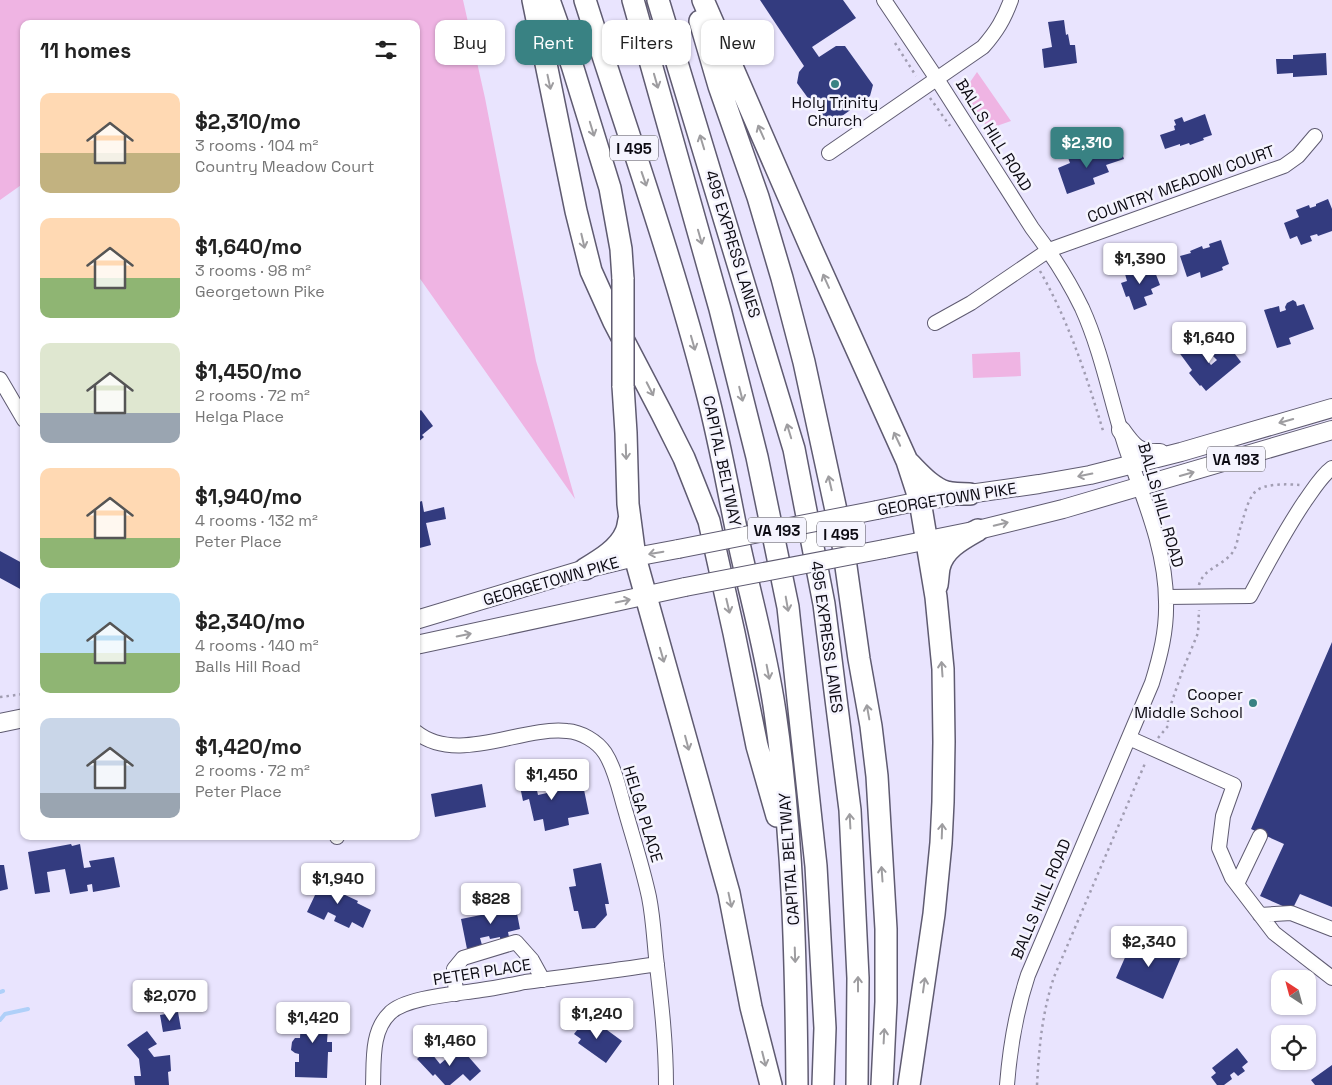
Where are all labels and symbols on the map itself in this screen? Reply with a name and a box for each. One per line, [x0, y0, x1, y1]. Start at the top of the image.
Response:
one-way arrow [651, 72, 661, 88]
one-way arrow [545, 74, 555, 90]
street label: BALLS HILL ROAD [951, 75, 1037, 195]
marker: Holy Trinity Church [829, 78, 841, 90]
place label: Holy Trinity Church [792, 92, 878, 131]
one-way arrow [588, 121, 598, 137]
one-way arrow [755, 125, 765, 140]
pin: $2,310 [1046, 126, 1128, 169]
one-way arrow [696, 134, 706, 150]
road number: I 495 [610, 136, 658, 160]
street label: COUNTRY MEADOW COURT [1084, 140, 1278, 228]
street label: 495 EXPRESS LANES [701, 168, 766, 321]
one-way arrow [640, 171, 649, 186]
one-way arrow [696, 229, 705, 245]
one-way arrow [579, 232, 588, 248]
pin: $1,390 [1099, 242, 1181, 285]
one-way arrow [821, 274, 831, 289]
pin: $1,640 [1168, 322, 1250, 364]
one-way arrow [689, 334, 699, 350]
one-way arrow [645, 381, 655, 396]
one-way arrow [737, 386, 747, 402]
street label: CAPITAL BELTWAY [698, 394, 746, 528]
one-way arrow [1278, 417, 1294, 426]
one-way arrow [784, 424, 794, 440]
one-way arrow [892, 432, 901, 447]
street label: BALLS HILL ROAD [1133, 440, 1189, 570]
one-way arrow [622, 444, 631, 460]
road number: VA 193 [1207, 446, 1265, 472]
one-way arrow [1179, 468, 1195, 478]
one-way arrow [1077, 471, 1093, 481]
one-way arrow [825, 476, 834, 492]
street label: GEORGETOWN PIKE [876, 478, 1018, 520]
road number: VA 193 [748, 518, 806, 542]
one-way arrow [992, 519, 1008, 529]
road number: I 495 [817, 522, 865, 546]
one-way arrow [648, 549, 664, 559]
street label: GEORGETOWN PIKE [481, 552, 621, 610]
street label: 495 EXPRESS LANES [806, 560, 848, 715]
one-way arrow [614, 596, 630, 605]
one-way arrow [783, 596, 793, 612]
one-way arrow [724, 598, 733, 614]
one-way arrow [455, 630, 471, 639]
one-way arrow [658, 646, 668, 662]
one-way arrow [938, 661, 947, 677]
one-way arrow [763, 663, 773, 679]
place label: Cooper Middle School [1134, 684, 1243, 723]
marker: Cooper Middle School [1247, 697, 1259, 709]
one-way arrow [863, 705, 873, 721]
one-way arrow [683, 735, 692, 751]
pin: $1,450 [511, 758, 593, 801]
street label: HELGA PLACE [618, 763, 668, 865]
street label: CAPITAL BELTWAY [774, 792, 804, 926]
one-way arrow [846, 814, 855, 830]
one-way arrow [937, 823, 947, 840]
street label: BALLS HILL ROAD [1006, 836, 1076, 962]
pin: $1,940 [297, 862, 379, 905]
one-way arrow [878, 866, 887, 882]
pin: $828 [461, 882, 521, 925]
one-way arrow [726, 891, 735, 907]
pin: $2,340 [1108, 926, 1190, 968]
one-way arrow [790, 947, 799, 963]
street label: PETER PLACE [432, 954, 532, 990]
north arrow [1271, 970, 1316, 1015]
one-way arrow [853, 976, 863, 992]
one-way arrow [919, 977, 929, 993]
pin: $2,070 [129, 980, 211, 1022]
pin: $1,240 [556, 998, 638, 1040]
pin: $1,420 [272, 1002, 354, 1044]
pin: $1,460 [409, 1024, 491, 1067]
one-way arrow [880, 1029, 889, 1045]
one-way arrow [760, 1050, 769, 1066]

